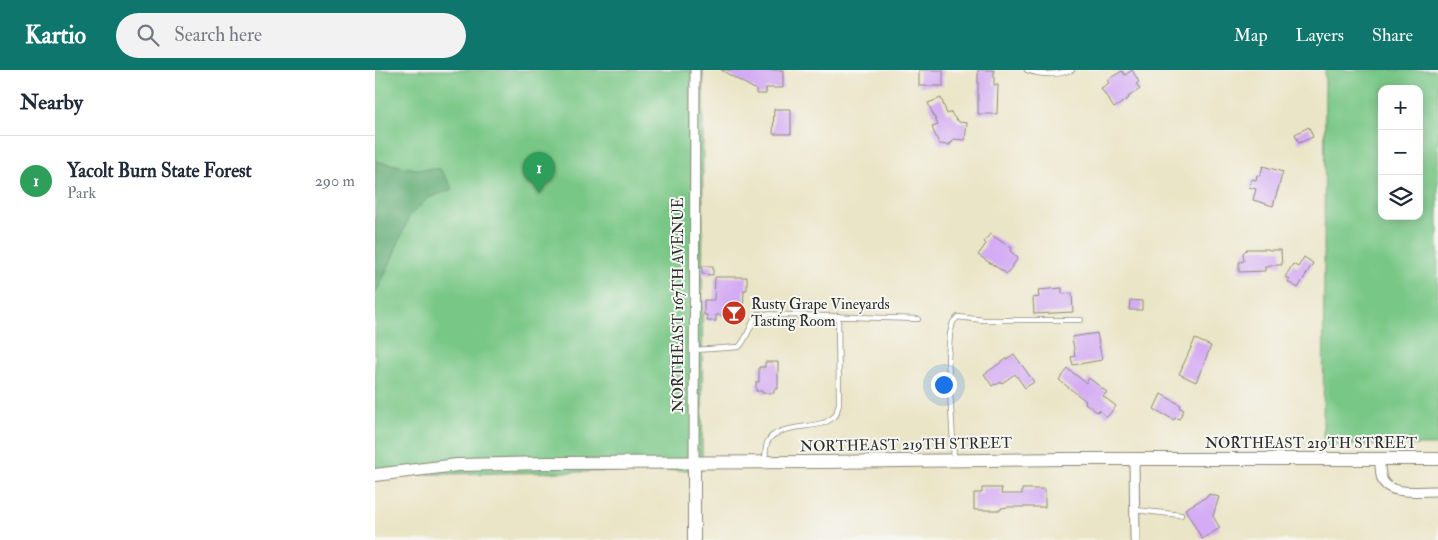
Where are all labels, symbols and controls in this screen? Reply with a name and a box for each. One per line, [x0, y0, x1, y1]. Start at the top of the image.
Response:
search box [116, 13, 466, 58]
text: Kartio [25, 20, 86, 51]
icon: search [134, 21, 162, 49]
text: Search here [174, 23, 262, 47]
text: Map [1234, 24, 1268, 47]
text: Layers [1296, 24, 1344, 47]
text: Share [1372, 24, 1413, 47]
map controls [1378, 85, 1423, 220]
button: + [1378, 85, 1423, 130]
text: Nearby [20, 89, 83, 116]
button: − [1378, 130, 1423, 175]
pin: 1 [523, 152, 555, 193]
text: Yacolt Burn State Forest [67, 159, 252, 183]
text: 1 [33, 171, 39, 191]
text: 290 m [315, 171, 355, 191]
button: layers [1378, 175, 1423, 220]
text: Park [67, 183, 96, 203]
street label: NORTHEAST 167TH AVENUE [669, 197, 688, 413]
place label: Rusty Grape Vineyards Tasting Room [751, 295, 890, 331]
bar icon: Rusty Grape Vineyards Tasting Room [721, 300, 747, 326]
your location [931, 372, 957, 398]
street label: NORTHEAST 219TH STREET [800, 434, 1012, 456]
street label: NORTHEAST 219TH STREET [1205, 434, 1417, 453]

